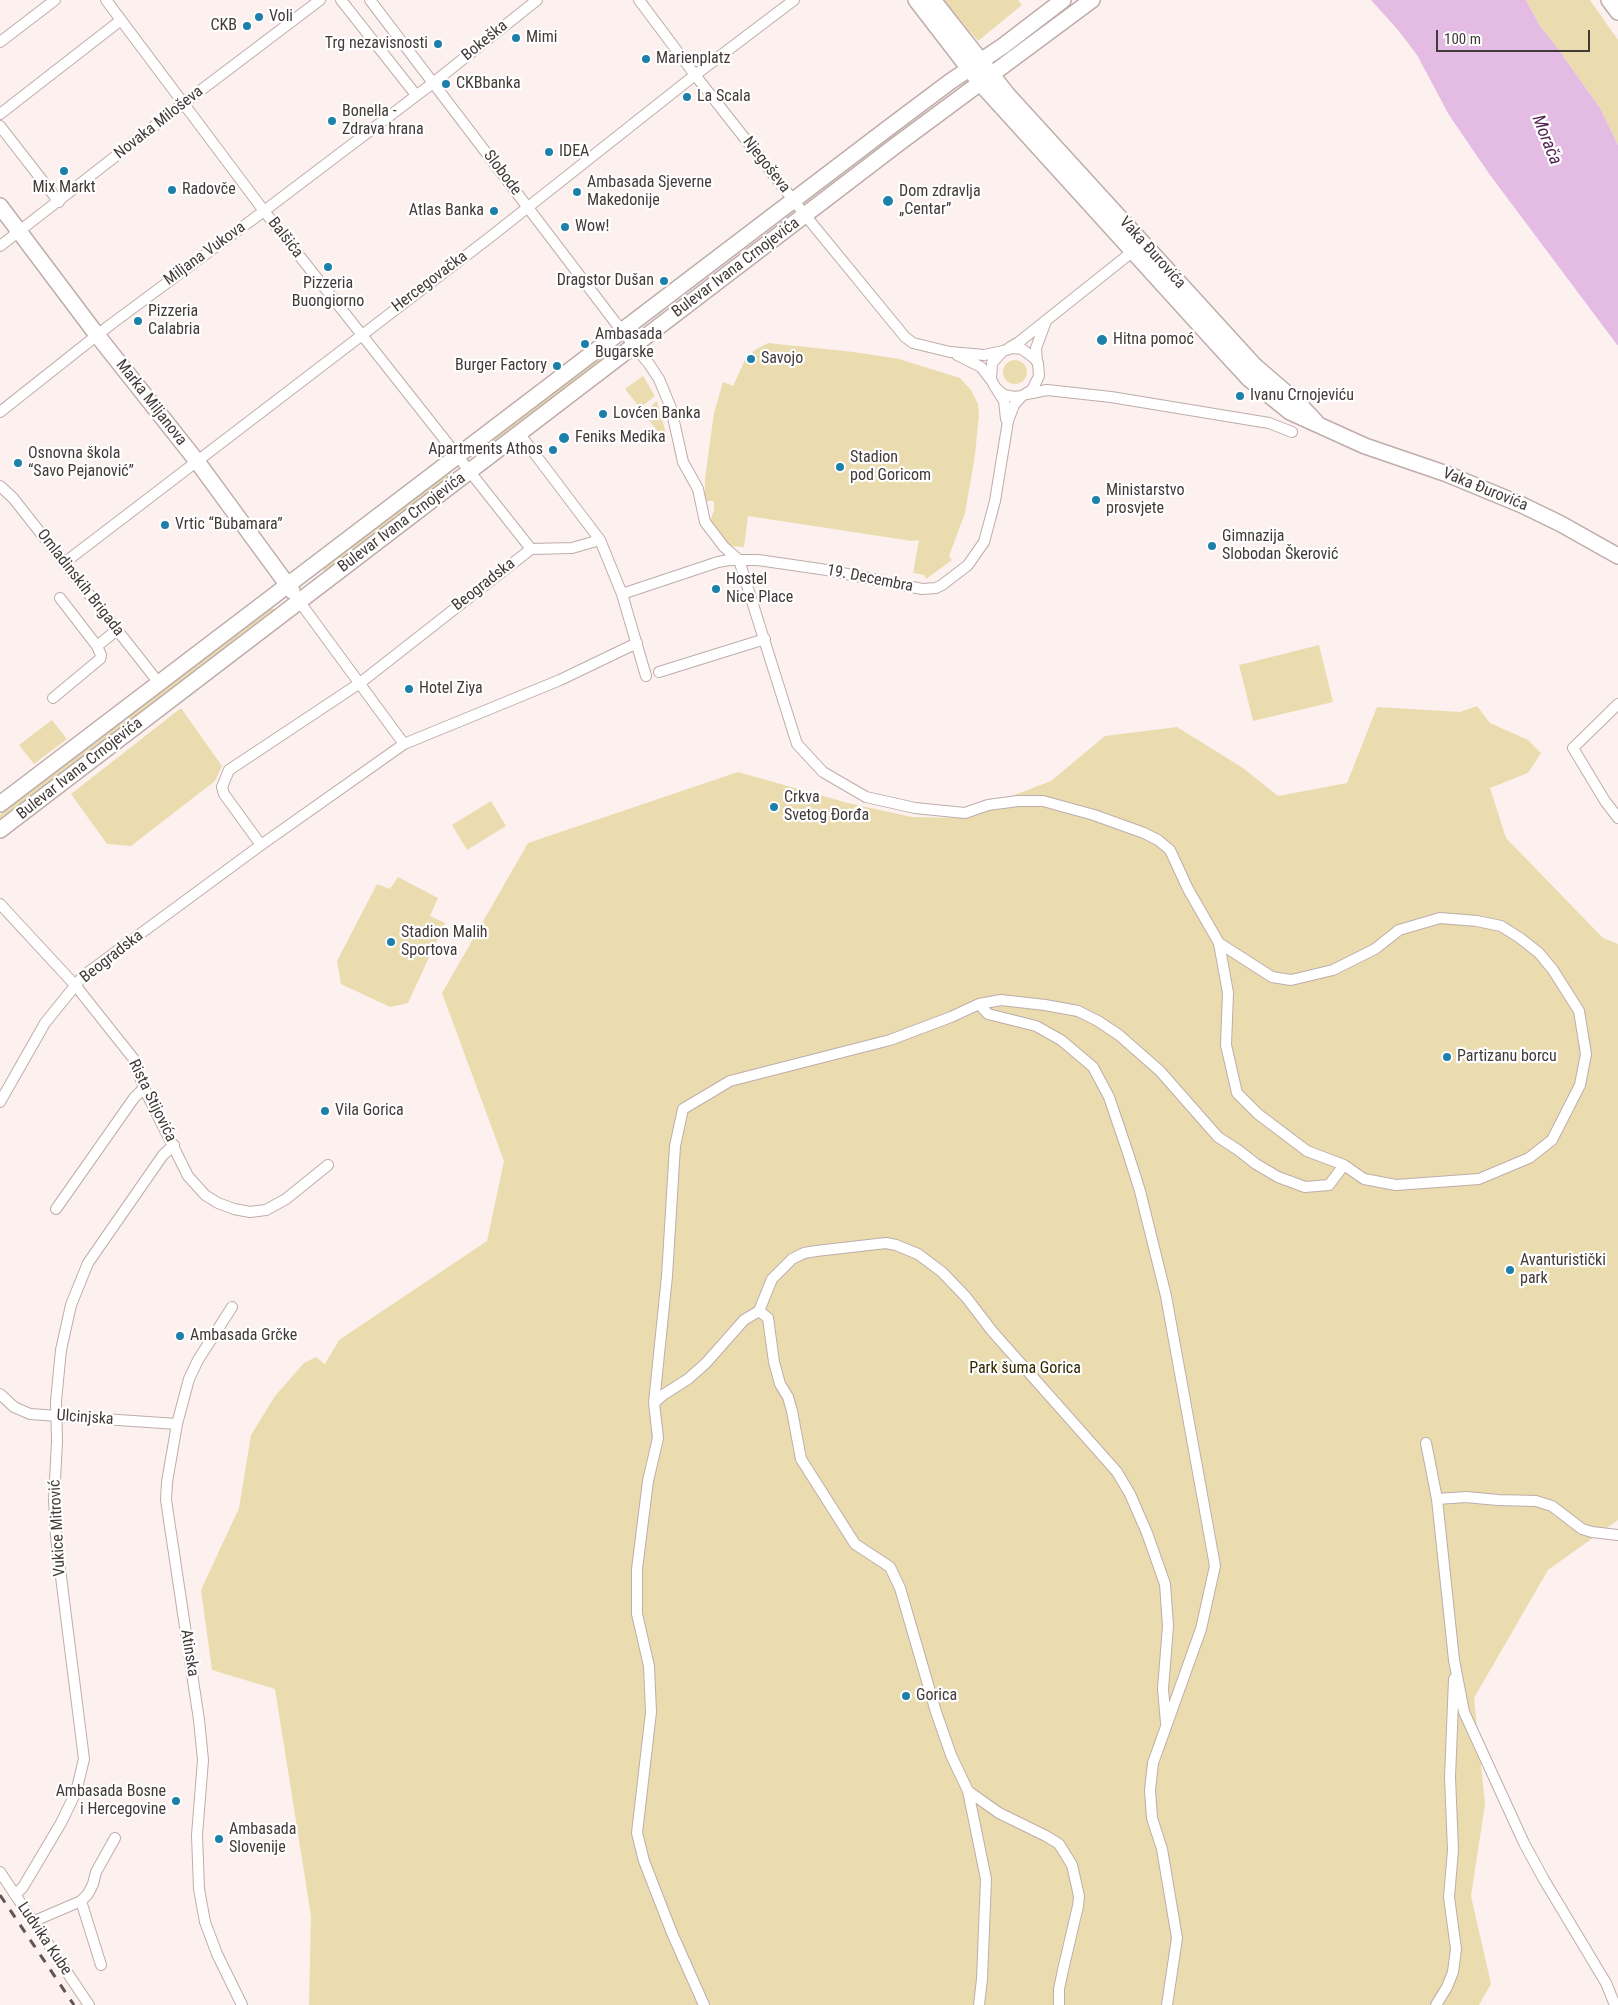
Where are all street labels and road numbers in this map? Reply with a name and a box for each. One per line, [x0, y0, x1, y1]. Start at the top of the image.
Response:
street label: Bokeška [458, 17, 512, 65]
street label: Novaka Miloševa [111, 82, 207, 164]
street label: Njegoševa [738, 133, 794, 197]
street label: Slobode [479, 147, 525, 199]
street label: Vaka Đurovića [1115, 213, 1189, 293]
street label: Balšića [263, 214, 307, 262]
street label: Bulevar Ivana Crnojevića [669, 214, 803, 322]
street label: Miljana Vukova [161, 218, 249, 290]
street label: Hercegovačka [388, 247, 472, 317]
street label: Marka Miljanova [111, 356, 191, 450]
street label: Vaka Đurovića [1440, 464, 1530, 516]
street label: Bulevar Ivana Crnojevića [335, 469, 469, 577]
street label: Omladinskih Brigada [32, 526, 128, 640]
street label: Beogradska [449, 555, 519, 615]
street label: 19. Decembra [825, 561, 915, 597]
street label: Bulevar Ivana Crnojevića [13, 714, 147, 824]
street label: Beogradska [77, 927, 147, 987]
street label: Rista Stijovića [124, 1057, 180, 1145]
street label: Ulcinjska [56, 1406, 114, 1430]
street label: Vukice Mitrović [46, 1479, 70, 1577]
street label: Atinska [176, 1628, 202, 1678]
street label: Ludvika Kube [13, 1899, 75, 1979]

